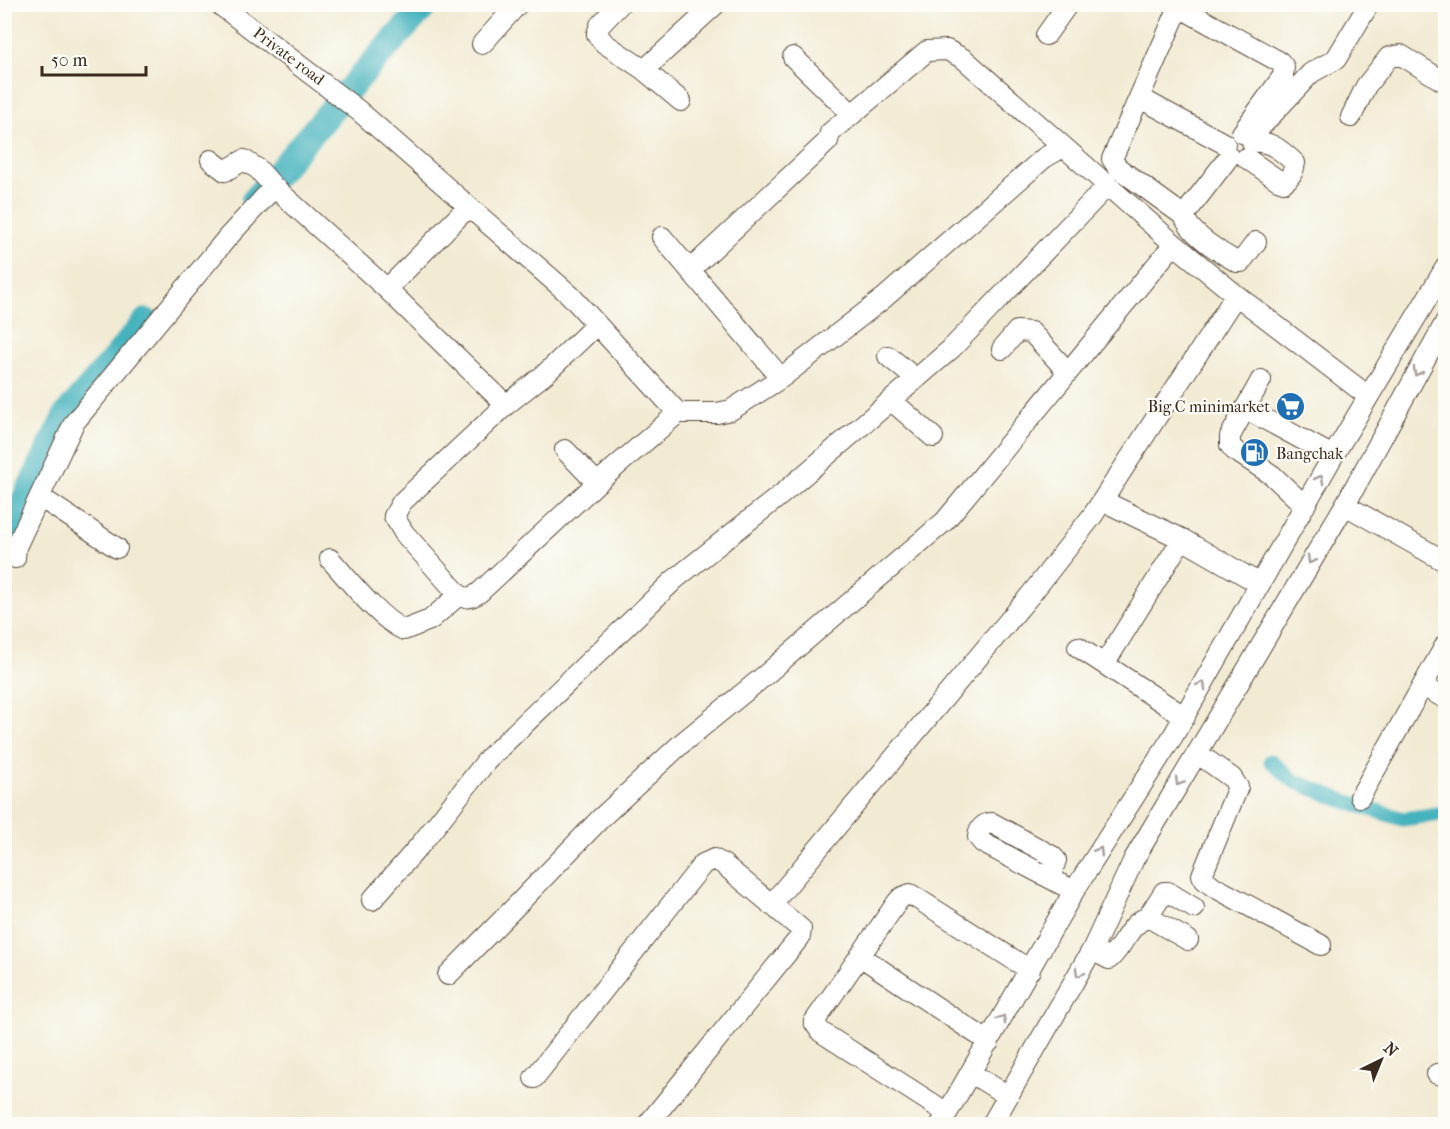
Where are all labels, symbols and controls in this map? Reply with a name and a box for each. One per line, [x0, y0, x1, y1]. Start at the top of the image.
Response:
street label: Private road [250, 23, 329, 89]
scale bar [42, 39, 146, 77]
text: 50 m [51, 50, 88, 71]
one-way arrow [1413, 366, 1424, 376]
supermarket icon: Big C minimarket [1275, 390, 1307, 422]
place label: Big C minimarket [1148, 397, 1270, 416]
fuel station icon: Bangchak [1239, 437, 1271, 469]
place label: Bangchak [1276, 444, 1344, 463]
one-way arrow [1313, 475, 1324, 485]
one-way arrow [1307, 554, 1318, 565]
one-way arrow [1195, 681, 1207, 691]
one-way arrow [1175, 776, 1187, 786]
one-way arrow [1092, 846, 1103, 857]
one-way arrow [1074, 967, 1086, 977]
one-way arrow [995, 1015, 1006, 1025]
north arrow [1351, 1030, 1411, 1090]
text: N [1380, 1038, 1402, 1061]

